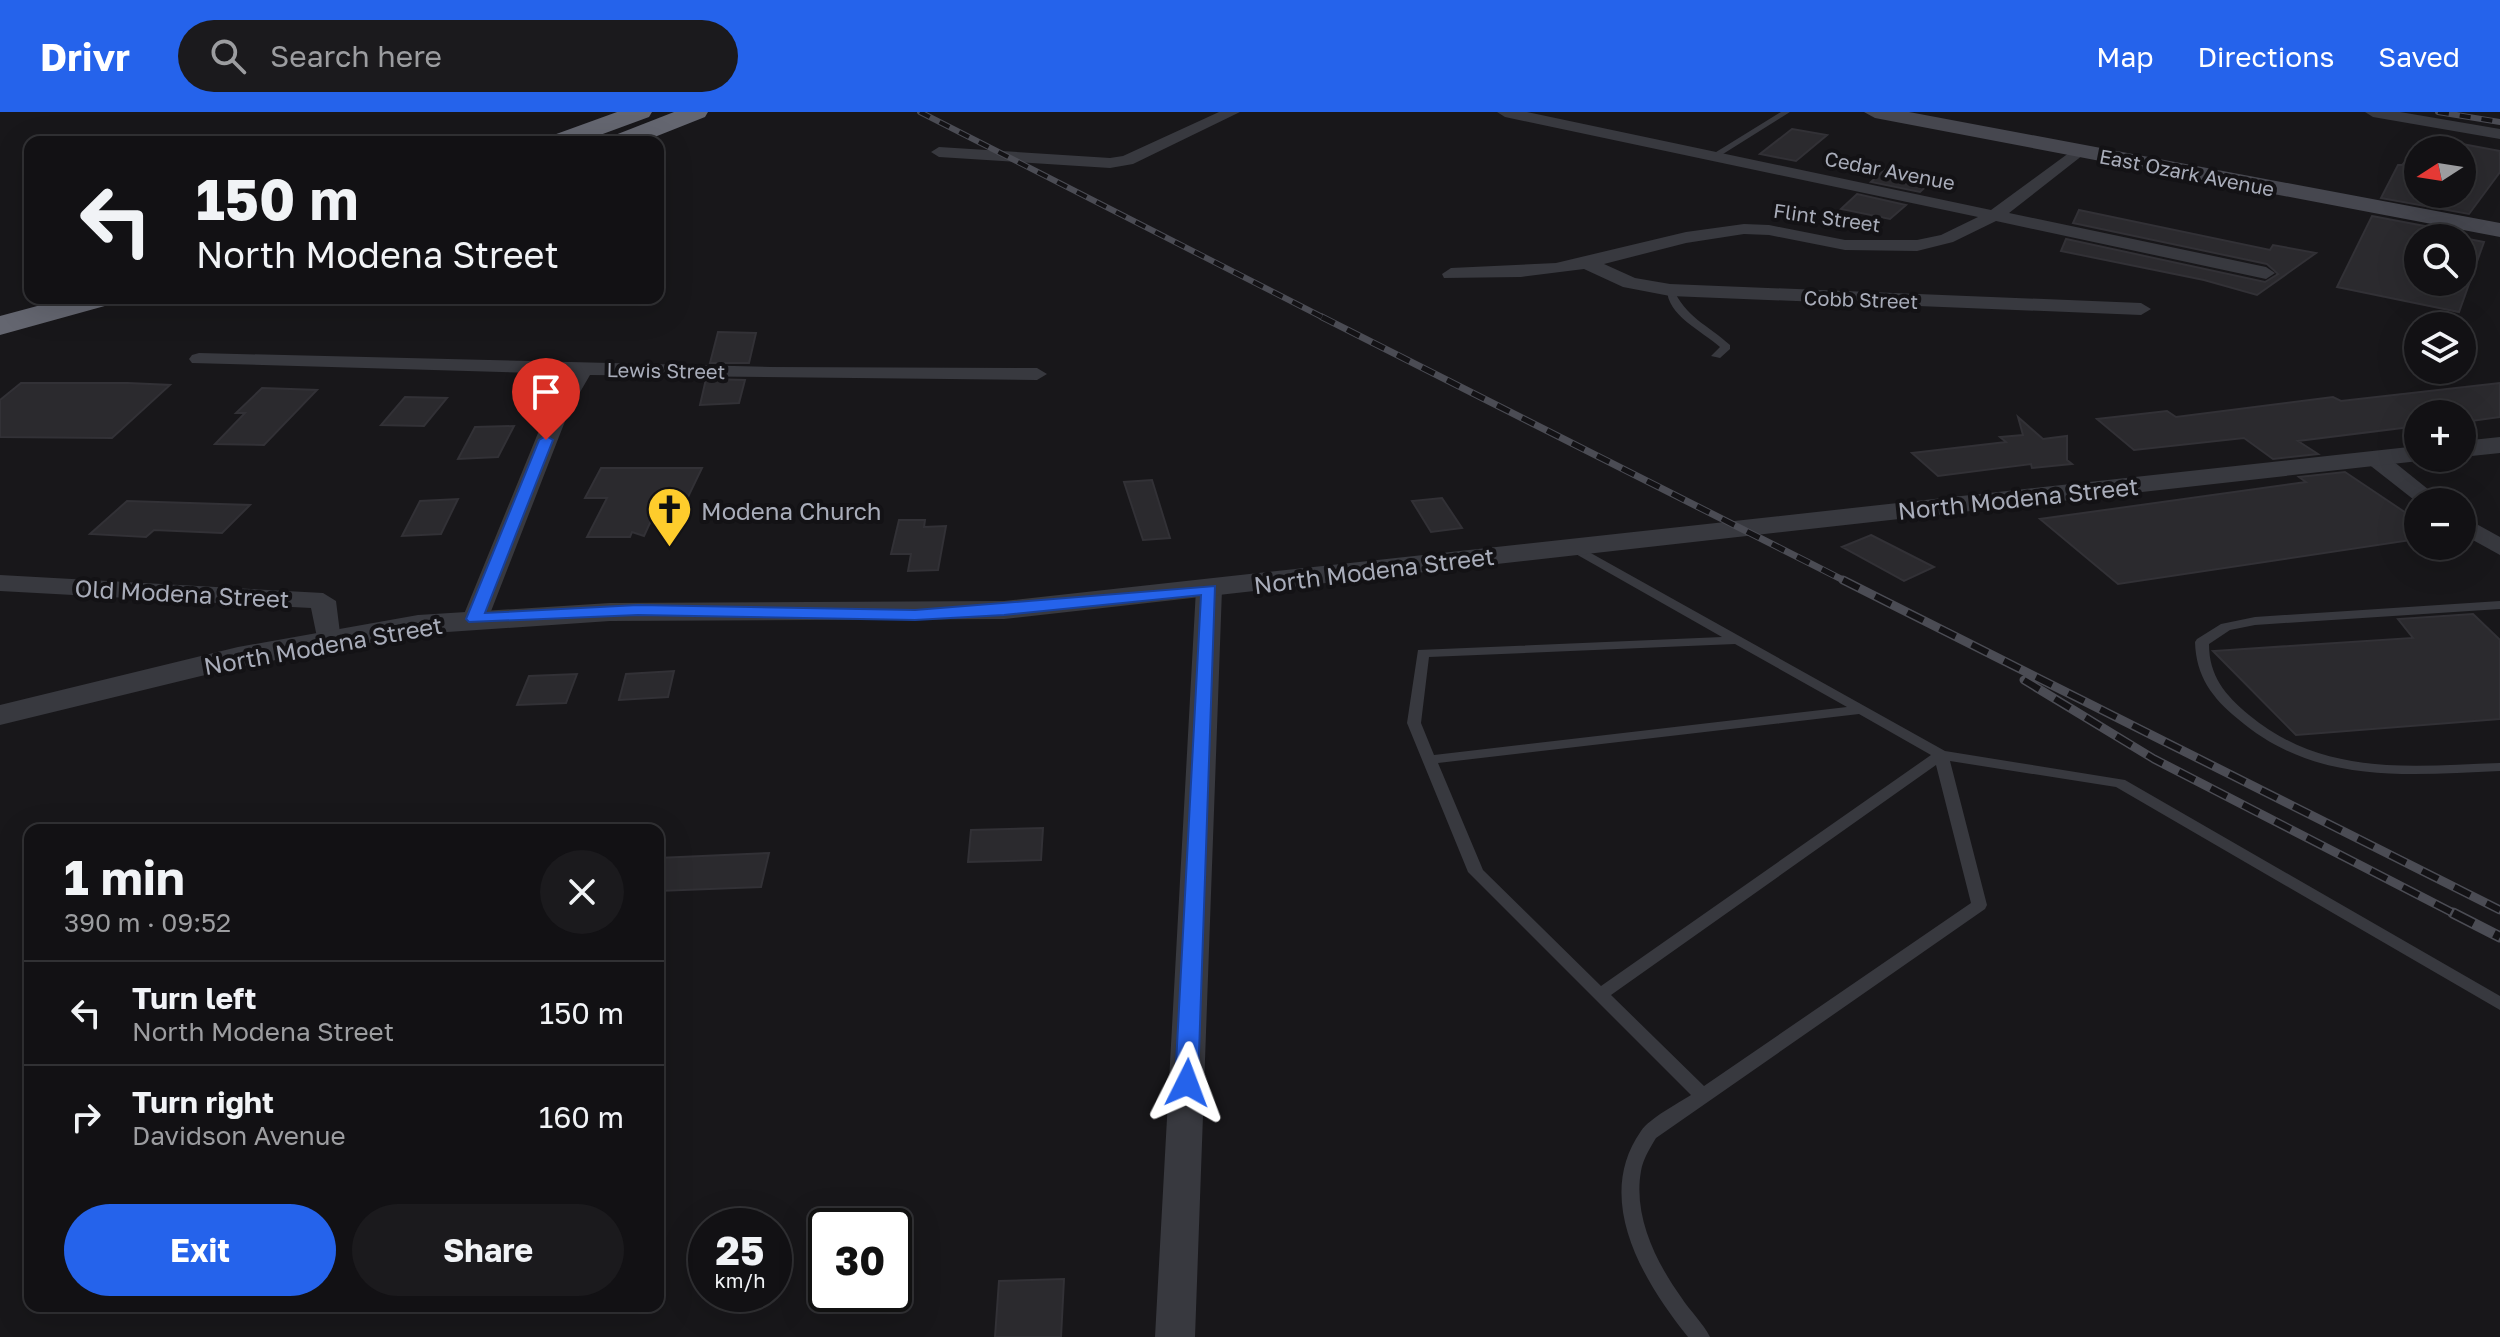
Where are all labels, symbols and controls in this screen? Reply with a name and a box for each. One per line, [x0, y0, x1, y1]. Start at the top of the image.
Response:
search box [178, 20, 738, 92]
text: Drivr [40, 34, 130, 79]
icon: search [206, 34, 250, 78]
text: Search here [270, 38, 442, 74]
text: Map [2096, 40, 2153, 73]
text: Directions [2197, 40, 2334, 73]
text: Saved [2378, 40, 2460, 73]
north arrow [2404, 136, 2476, 208]
map controls [2404, 136, 2476, 560]
street label: East Ozark Avenue [2097, 143, 2277, 201]
street label: Cedar Avenue [1823, 146, 1957, 194]
text: 150 m [196, 165, 358, 232]
icon: left [64, 168, 168, 272]
street label: Flint Street [1772, 198, 1882, 236]
button: search [2404, 224, 2476, 296]
text: North Modena Street [196, 233, 559, 276]
street label: Cobb Street [1803, 285, 1919, 313]
button: layers [2404, 312, 2476, 384]
street label: Lewis Street [606, 357, 726, 383]
pin [512, 358, 580, 440]
icon: arrive [524, 370, 568, 414]
button: + [2404, 400, 2476, 472]
street label: North Modena Street [1896, 471, 2140, 525]
church icon: Modena Church [646, 486, 694, 549]
button: − [2404, 488, 2476, 560]
place label: Modena Church [701, 496, 882, 525]
street label: North Modena Street [1252, 541, 1496, 599]
street label: Old Modena Street [74, 573, 290, 613]
street label: North Modena Street [201, 610, 445, 680]
text: 1 min [64, 848, 185, 906]
button: close [540, 850, 624, 934]
text: 390 m · 09:52 [64, 907, 231, 938]
text: Turn left [132, 980, 257, 1016]
icon: left [64, 991, 108, 1035]
text: 150 m [539, 995, 624, 1031]
text: North Modena Street [132, 1016, 394, 1047]
position arrow [1145, 1041, 1229, 1125]
text: Turn right [132, 1084, 274, 1120]
icon: right [64, 1095, 108, 1139]
text: 160 m [539, 1099, 624, 1135]
text: Davidson Avenue [132, 1120, 346, 1151]
button: Exit [64, 1204, 336, 1296]
button: Share [352, 1204, 624, 1296]
speed limit sign: 30 [808, 1208, 912, 1312]
text: 25 [716, 1226, 764, 1274]
text: km/h [715, 1268, 765, 1292]

